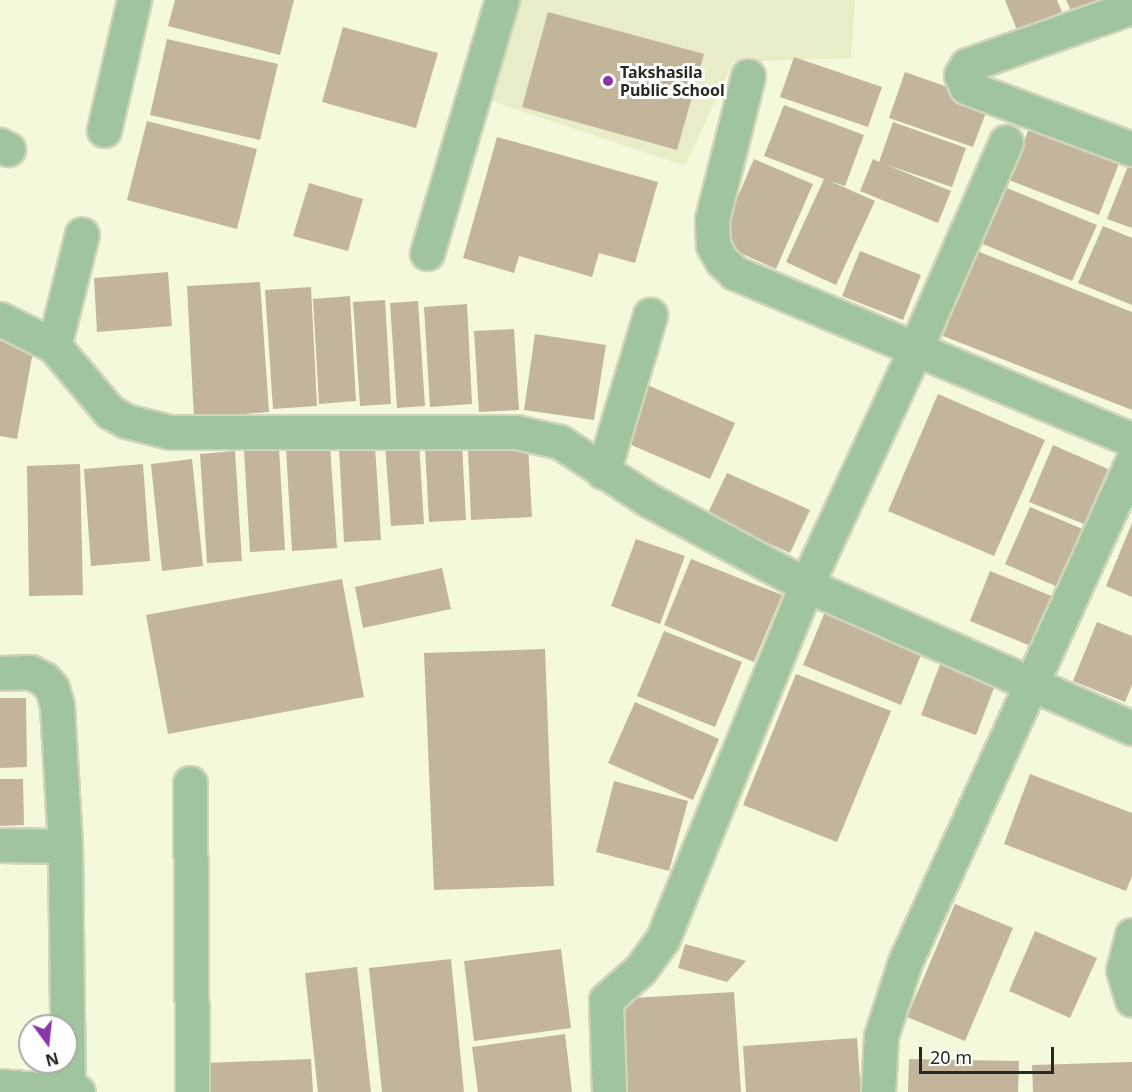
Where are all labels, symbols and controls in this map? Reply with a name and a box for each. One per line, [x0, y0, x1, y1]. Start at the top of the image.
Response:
place label: Takshasila Public School [620, 62, 725, 100]
marker: Takshasila Public School [601, 74, 615, 88]
north arrow [18, 1014, 78, 1074]
scale bar [922, 1035, 1057, 1073]
text: 20 m [930, 1045, 972, 1069]
text: N [43, 1047, 61, 1072]

